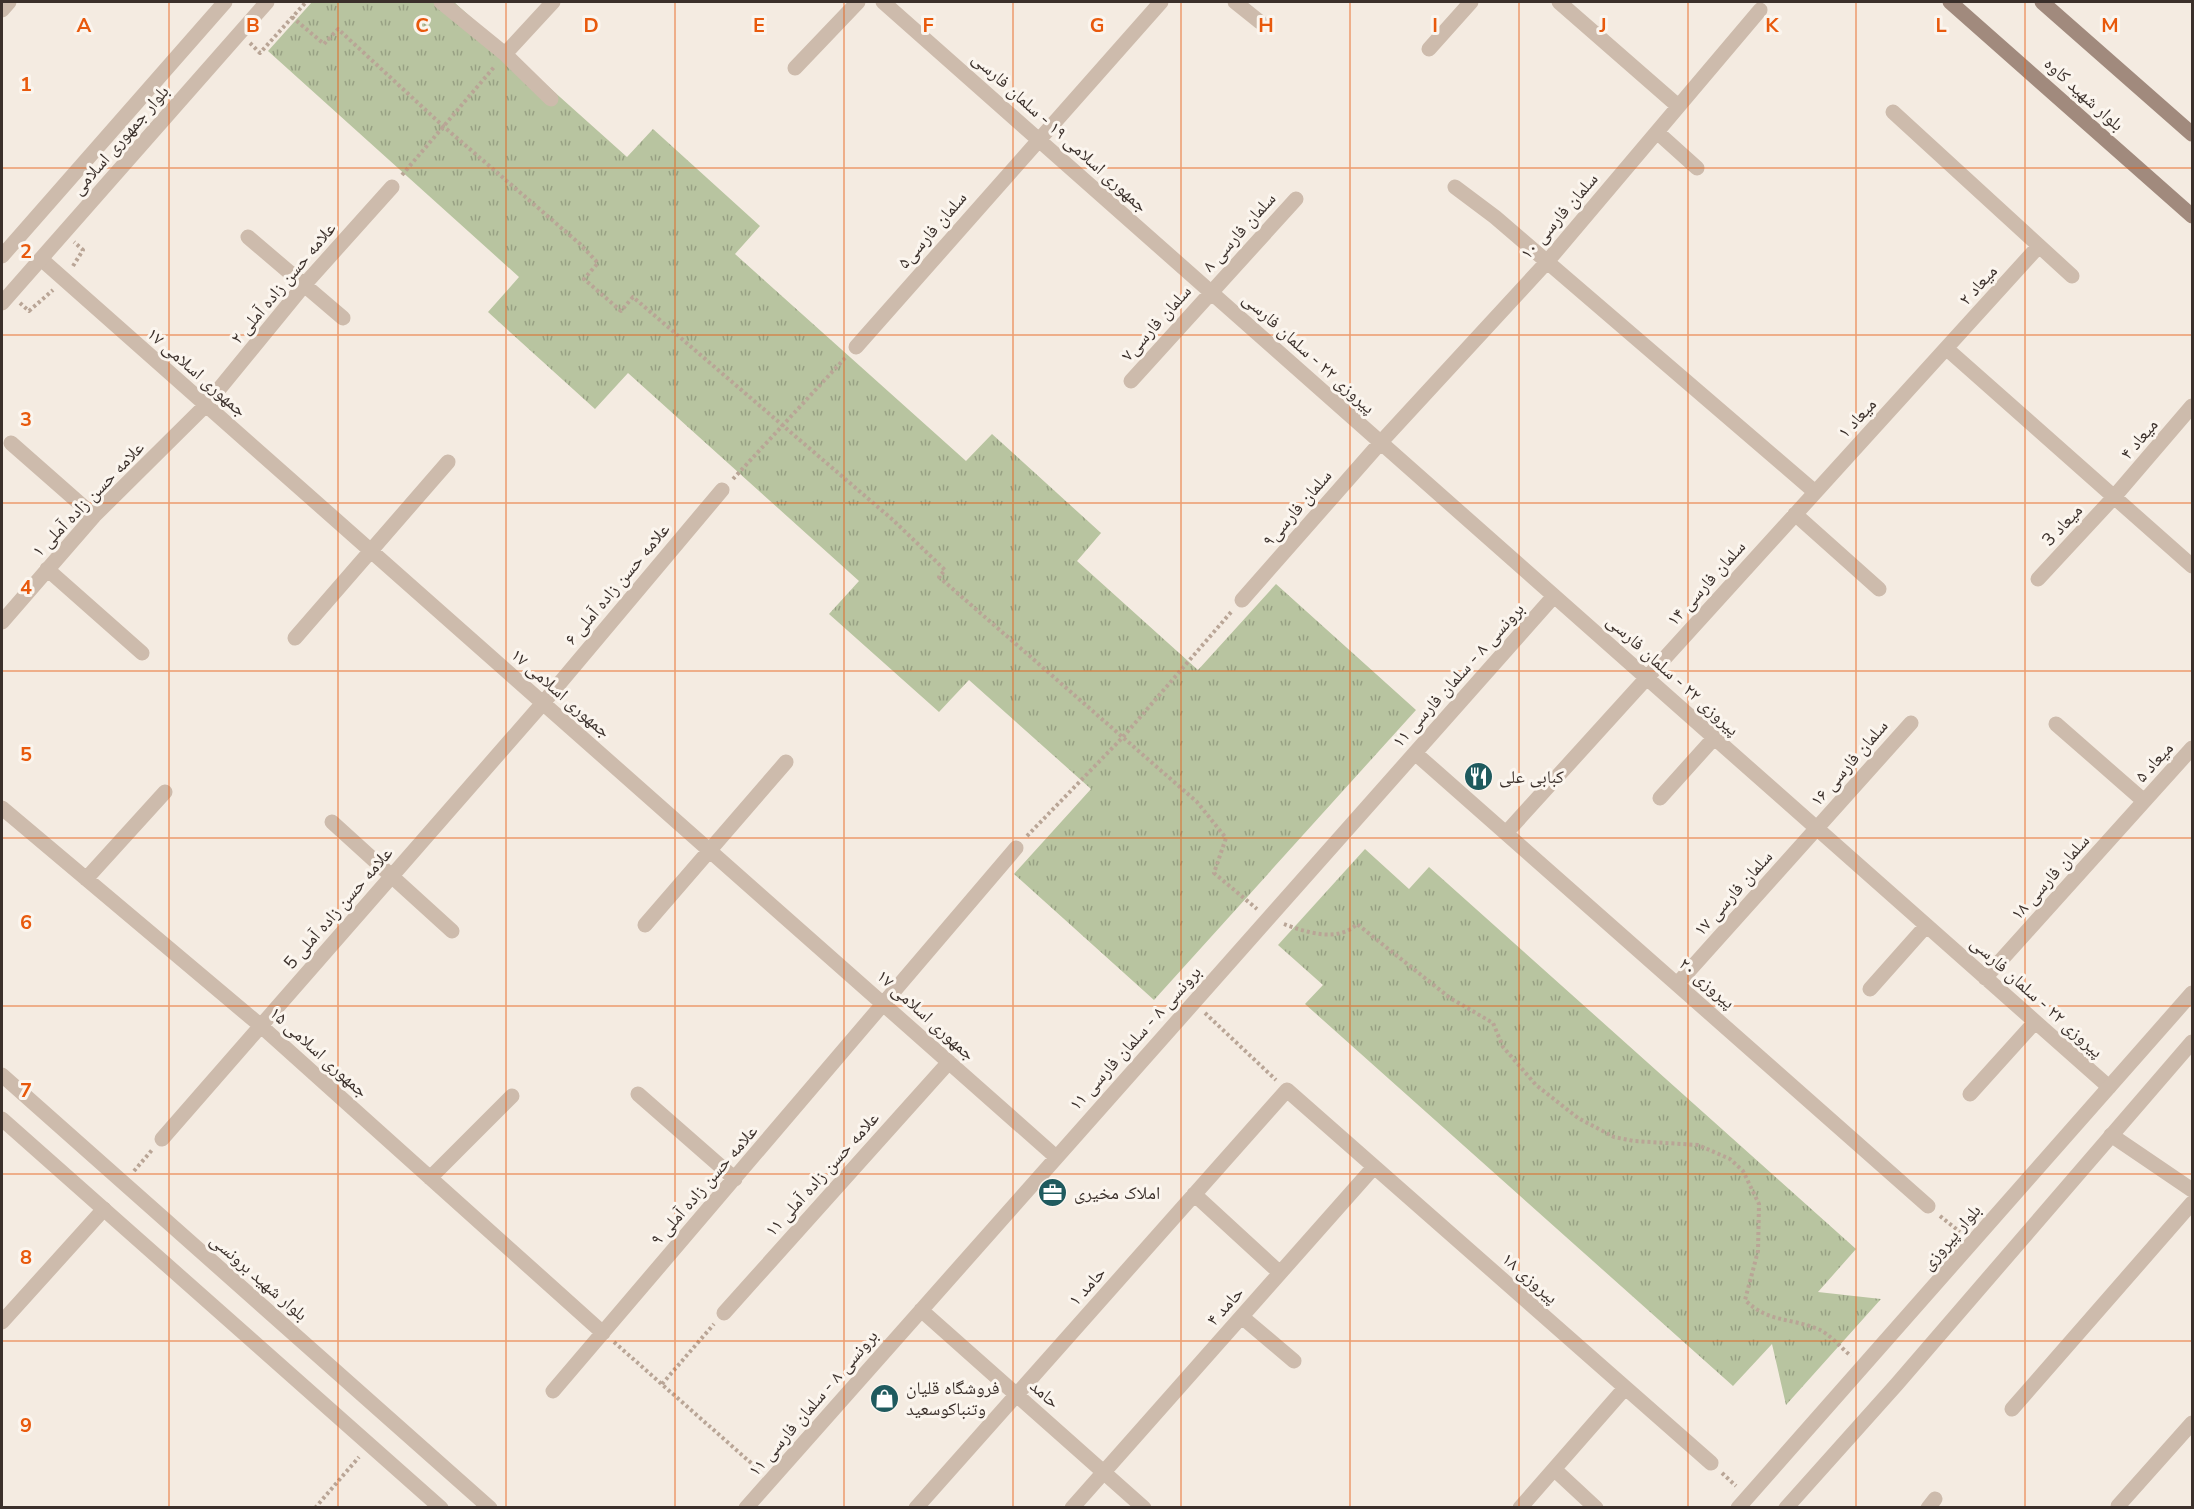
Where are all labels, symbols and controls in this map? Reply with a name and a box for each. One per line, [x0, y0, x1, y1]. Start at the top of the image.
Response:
text: A [77, 12, 92, 39]
text: B [246, 12, 260, 39]
text: C [415, 12, 429, 39]
text: D [583, 12, 599, 39]
text: E [753, 12, 765, 39]
text: F [922, 12, 934, 39]
text: G [1090, 12, 1104, 39]
text: H [1258, 12, 1274, 39]
text: I [1432, 12, 1438, 39]
text: J [1598, 12, 1607, 39]
text: K [1765, 12, 1779, 39]
text: L [1935, 12, 1947, 39]
text: M [2101, 12, 2119, 39]
street label: جمهوری اسلامی ۱۹ - سلمان فارسی [967, 46, 1153, 218]
street label: بلوار شهید کاوه [2039, 52, 2129, 136]
text: 1 [20, 71, 32, 98]
street label: بلوار جمهوری اسلامی [66, 80, 174, 200]
street label: سلمان فارسی ۱۰ [1515, 168, 1603, 264]
street label: سلمان فارسی۵ [892, 186, 972, 274]
street label: سلمان فارسی ۸ [1197, 187, 1281, 277]
street label: علامه حسن زاده آملی ۲ [225, 217, 341, 349]
text: 2 [20, 238, 32, 265]
street label: میعاد ۲ [1953, 260, 2003, 310]
street label: سلمان فارسی۷ [1115, 280, 1197, 366]
street label: پیروزی ۲۲ - سلمان فارسی [1238, 287, 1380, 419]
street label: جمهوری اسلامی ۱۷ [142, 322, 252, 422]
street label: میعاد ۱ [1832, 393, 1882, 443]
text: 3 [20, 406, 32, 433]
street label: میعاد ۴ [2115, 413, 2163, 465]
street label: علامه حسن زاده آملی ۱ [26, 436, 150, 562]
street label: سلمان فارسی۹ [1257, 464, 1337, 552]
street label: میعاد 3 [2036, 499, 2088, 551]
street label: علامه حسن زاده آملی ۶ [559, 518, 675, 650]
street label: سلمان فارسی ۱۴ [1661, 535, 1751, 631]
text: 4 [20, 574, 32, 601]
street label: برونسی ۸ - سلمان فارسی ۱۱ [1387, 597, 1530, 753]
street label: پیروزی ۲۲ - سلمان فارسی [1602, 609, 1744, 741]
street label: جمهوری اسلامی ۱۷ [506, 643, 616, 743]
street label: سلمان فارسی ۱۶ [1805, 715, 1893, 811]
street label: میعاد ۵ [2129, 737, 2179, 787]
text: 5 [20, 741, 32, 768]
restaurant icon: کبابی علی [1462, 761, 1494, 793]
place label: کبابی علی [1499, 765, 1565, 789]
street label: سلمان فارسی ۱۸ [2005, 829, 2095, 925]
street label: علامه حسن زاده آملی 5 [278, 842, 398, 974]
street label: سلمان فارسی ۱۷ [1688, 845, 1778, 941]
text: 6 [20, 909, 32, 936]
street label: پیروزی ۲۲ - سلمان فارسی [1966, 931, 2108, 1063]
street label: پیروزی ۲۰ [1674, 952, 1740, 1014]
street label: برونسی ۸ - سلمان فارسی ۱۱ [1064, 960, 1207, 1116]
street label: جمهوری اسلامی ۱۷ [871, 964, 981, 1066]
street label: جمهوری اسلامی ۱۵ [264, 1001, 374, 1103]
text: 7 [20, 1077, 32, 1104]
street label: علامه حسن زاده آملی ۱۱ [759, 1106, 885, 1242]
street label: علامه حسن زاده آملی ۹ [645, 1120, 763, 1250]
office icon: املاک مخیری [1037, 1177, 1069, 1209]
place label: املاک مخیری [1074, 1181, 1160, 1205]
street label: بلوار پیروزی [1916, 1199, 1986, 1275]
street label: بلوار شهید برونسی [205, 1228, 313, 1326]
text: 8 [20, 1244, 32, 1271]
street label: پیروزی ۱۸ [1497, 1247, 1563, 1309]
street label: حامد ۱ [1063, 1261, 1111, 1311]
street label: حامد ۴ [1201, 1281, 1249, 1331]
street label: برونسی ۸ - سلمان فارسی ۱۱ [743, 1325, 883, 1481]
street label: حامد [1025, 1374, 1065, 1414]
place label: فروشگاه قلیان وتنباکوسعید [906, 1376, 999, 1421]
shop icon: فروشگاه قلیان وتنباکوسعید [869, 1382, 901, 1414]
text: 9 [20, 1412, 32, 1439]

